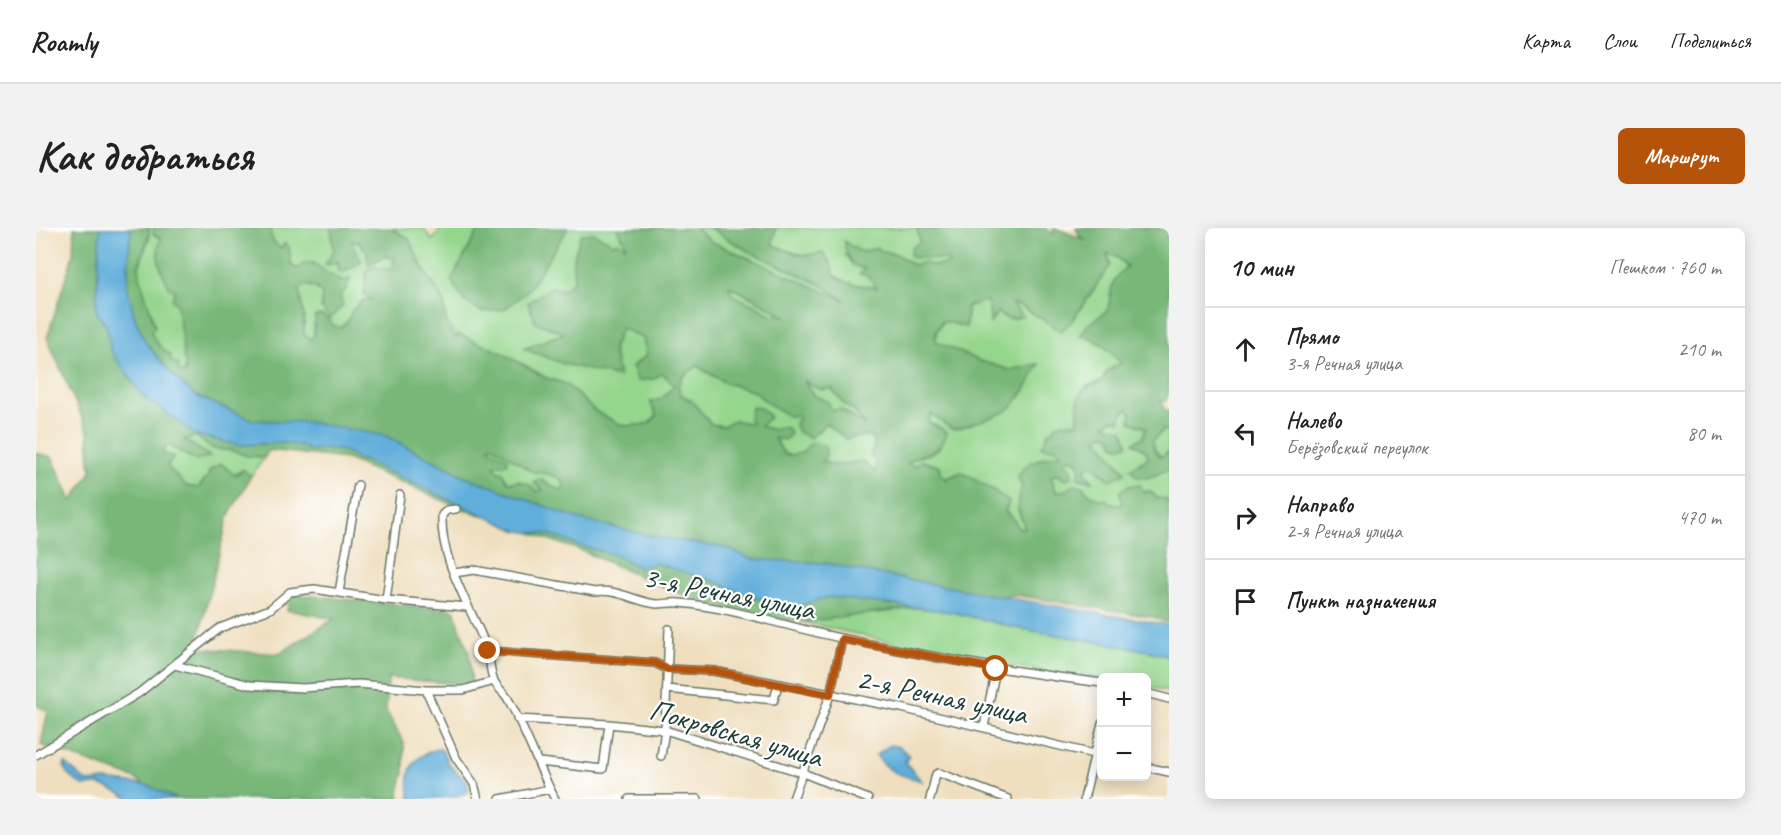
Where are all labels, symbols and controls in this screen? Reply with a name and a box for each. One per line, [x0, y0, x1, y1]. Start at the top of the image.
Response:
text: Roamly [30, 24, 97, 59]
text: Карта [1522, 28, 1570, 54]
text: Слои [1603, 28, 1637, 54]
text: Поделиться [1670, 28, 1751, 54]
button: Маршрут [1618, 128, 1745, 184]
text: Как добраться [36, 130, 253, 183]
text: 10 мин [1229, 251, 1294, 284]
text: Пешком · 760 m [1609, 255, 1721, 280]
text: Прямо [1286, 323, 1338, 351]
icon: ahead [1229, 333, 1262, 366]
text: 210 m [1678, 337, 1721, 362]
text: 3-я Речная улица [1286, 351, 1402, 376]
text: Налево [1286, 407, 1342, 435]
icon: left [1229, 417, 1262, 450]
text: 80 m [1687, 421, 1721, 446]
text: Берёзовский переулок [1286, 435, 1427, 460]
text: Направо [1286, 491, 1353, 519]
icon: right [1229, 501, 1262, 534]
text: 470 m [1678, 505, 1721, 530]
text: 2-я Речная улица [1286, 519, 1402, 544]
street label: 3-я Речная улица [640, 558, 820, 629]
icon: arrive [1229, 585, 1262, 618]
text: Пункт назначения [1286, 587, 1435, 615]
route end [474, 637, 500, 663]
route start [982, 655, 1008, 681]
street label: 2-я Речная улица [853, 659, 1033, 733]
map controls [1097, 673, 1151, 781]
button: + [1097, 673, 1151, 727]
street label: Покровская улица [645, 690, 829, 776]
button: − [1097, 727, 1151, 781]

